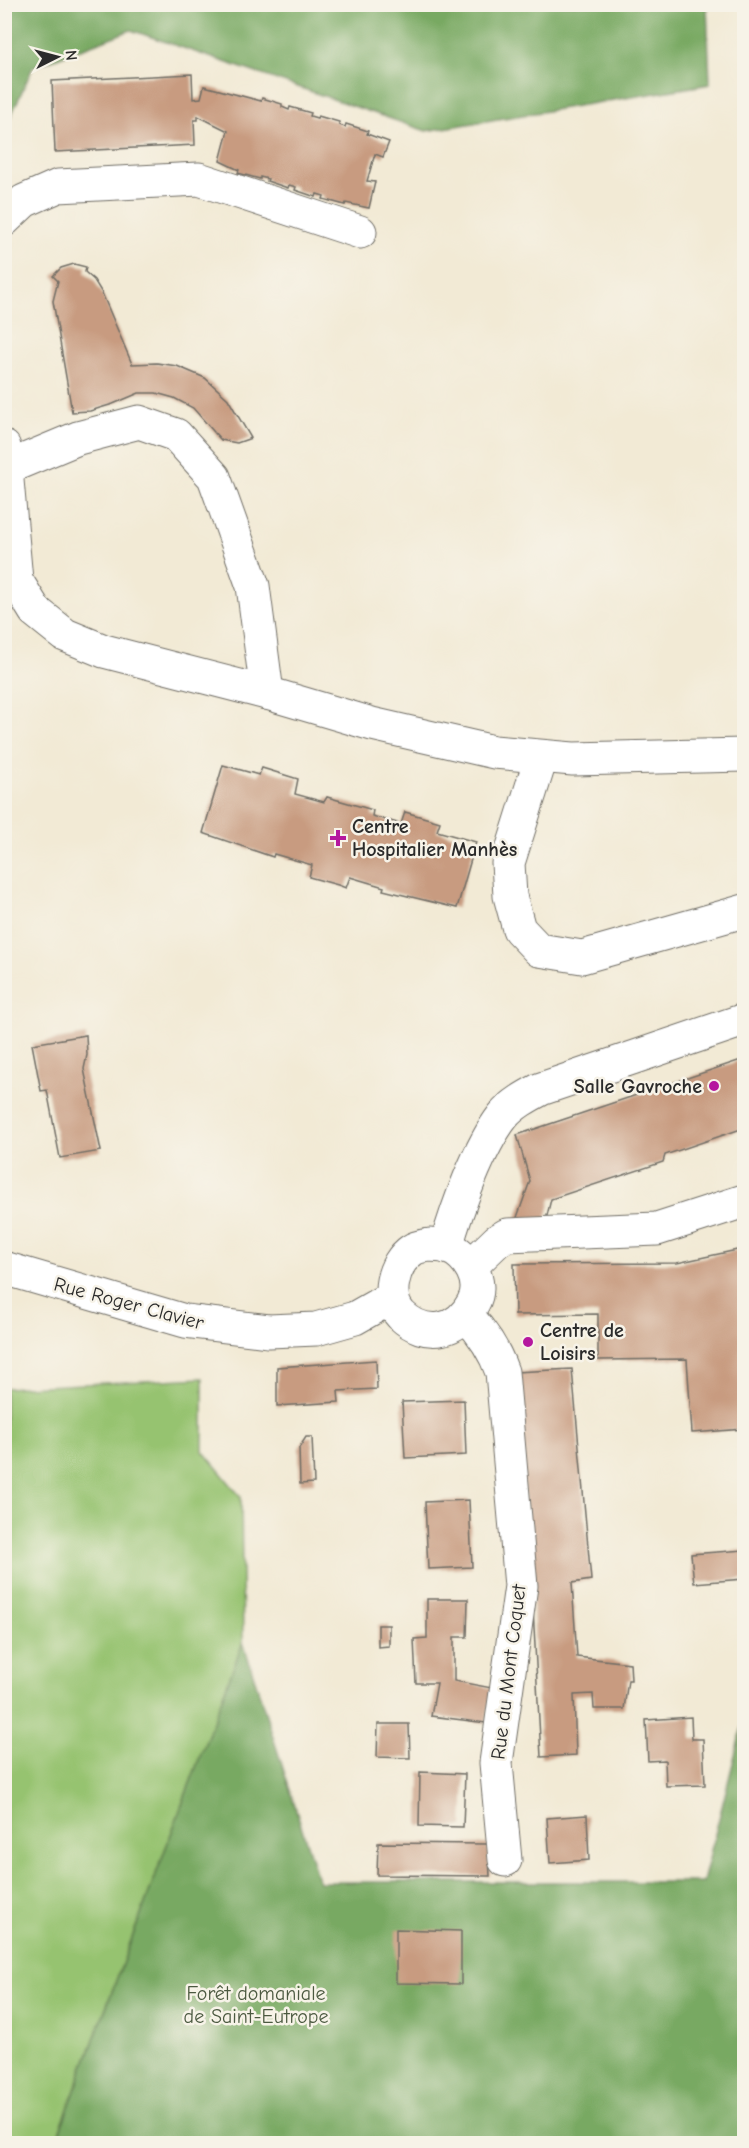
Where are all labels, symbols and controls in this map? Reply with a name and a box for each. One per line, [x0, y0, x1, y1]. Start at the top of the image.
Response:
north arrow [27, 27, 87, 87]
text: N [61, 49, 80, 62]
place label: Centre Hospitalier Manhès [352, 815, 517, 861]
marker: Centre Hospitalier Manhès [329, 829, 347, 847]
place label: Salle Gavroche [574, 1075, 702, 1098]
marker: Salle Gavroche [707, 1079, 721, 1093]
street label: Rue Roger Clavier [51, 1272, 206, 1335]
place label: Centre de Loisirs [540, 1319, 624, 1365]
marker: Centre de Loisirs [521, 1335, 535, 1349]
street label: Rue du Mont Coquet [486, 1582, 531, 1761]
park label: Forêt domaniale de Saint-Eutrope [184, 1982, 328, 2028]

